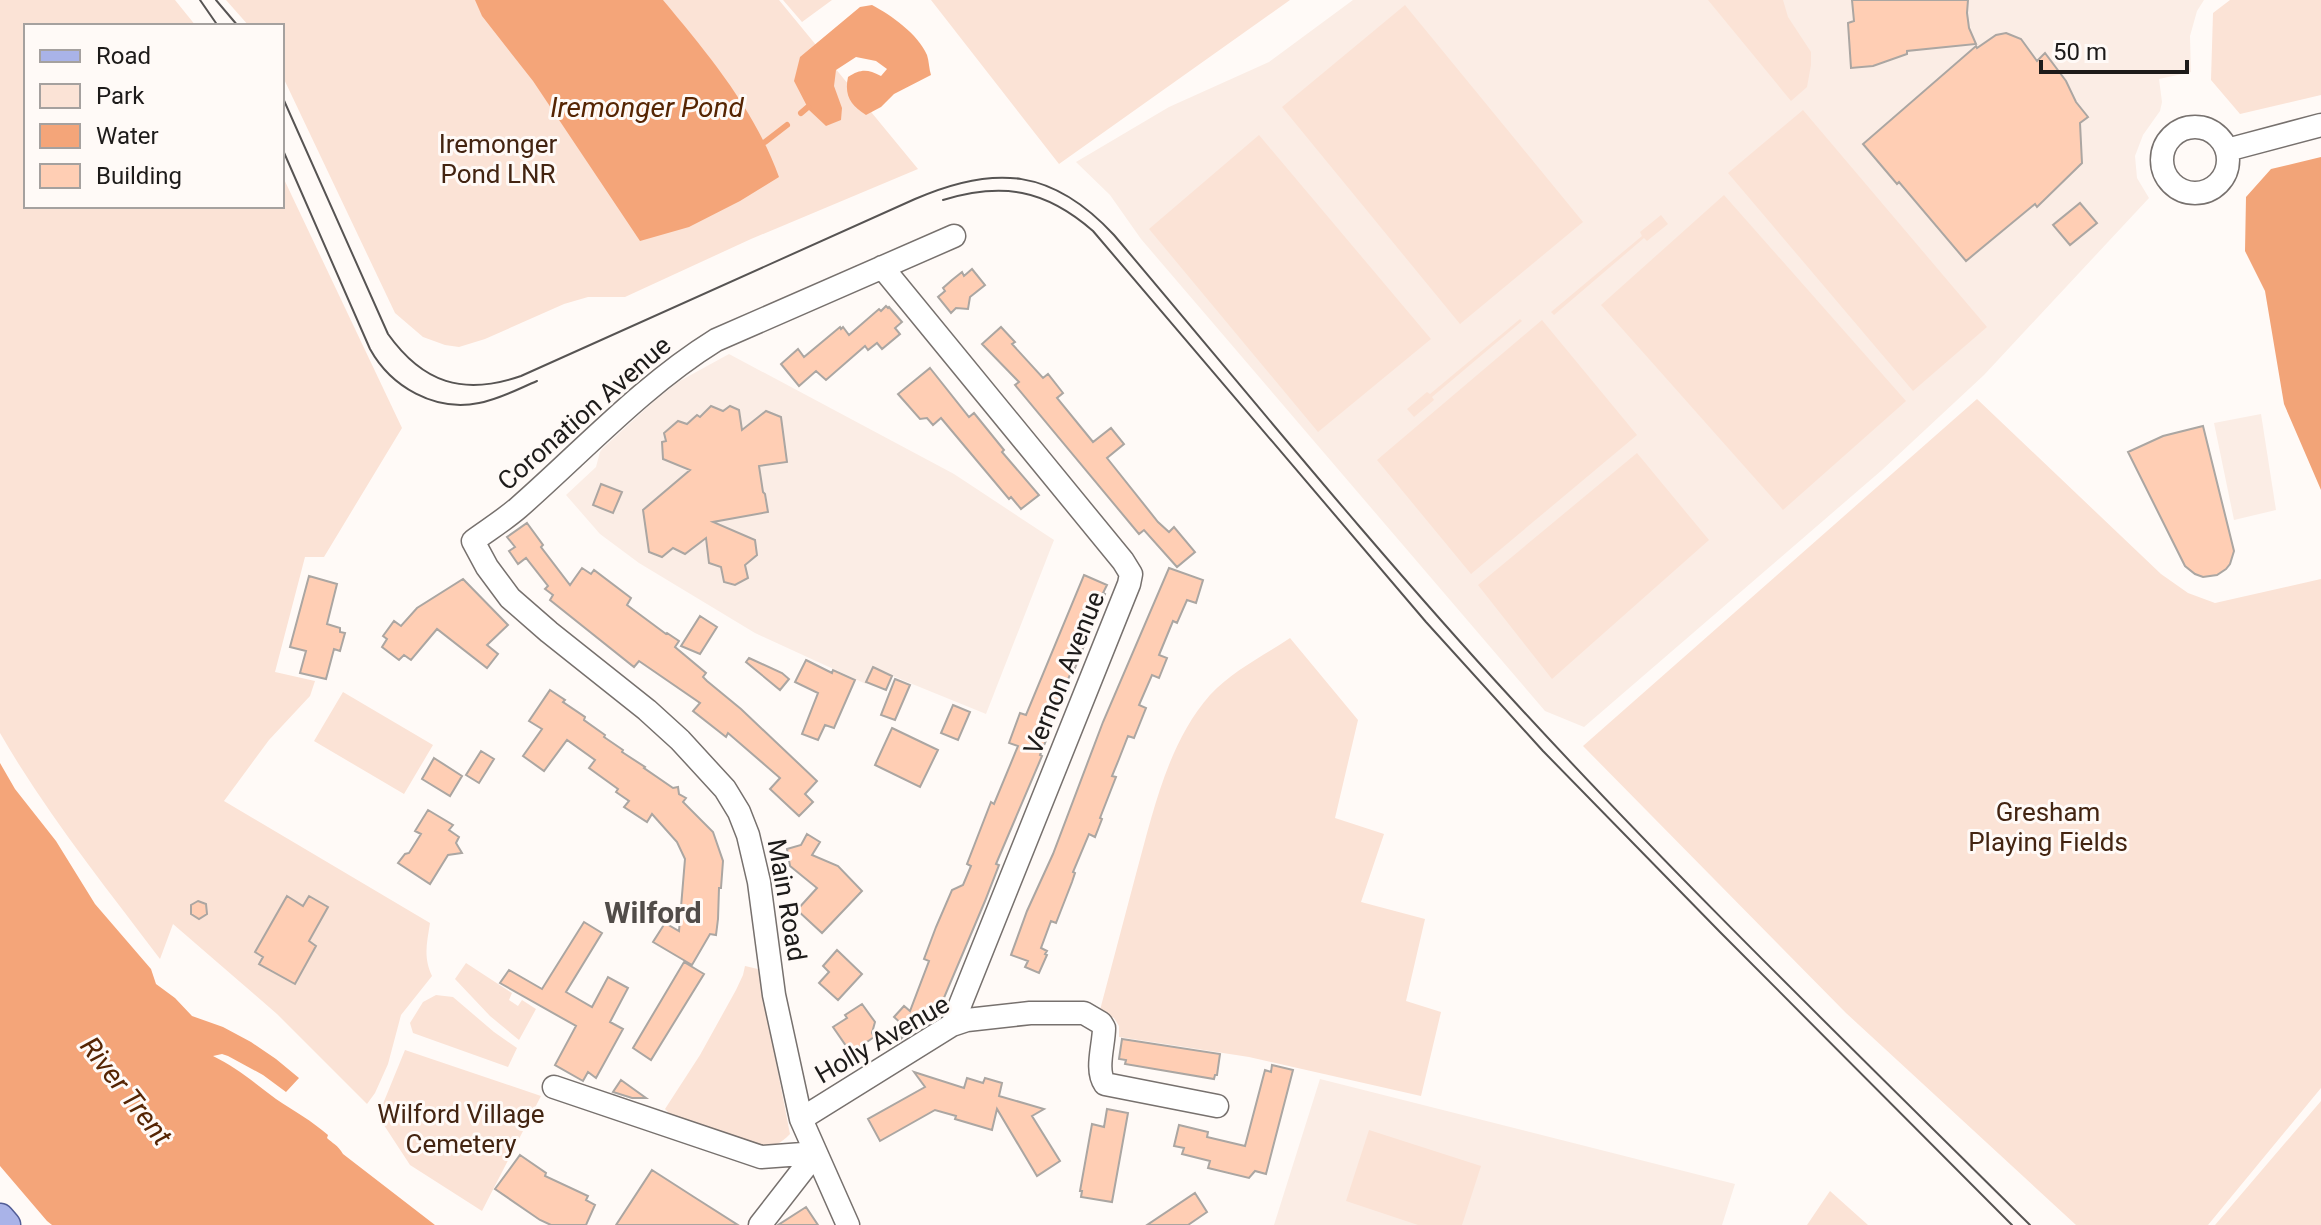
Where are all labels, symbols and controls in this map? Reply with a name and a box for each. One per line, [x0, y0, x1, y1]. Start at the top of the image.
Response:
legend [24, 24, 284, 208]
scale bar [2041, 24, 2187, 74]
text: 50 m [2053, 38, 2107, 66]
text: Road [96, 42, 151, 70]
text: Park [96, 82, 145, 110]
water label: Iremonger Pond [550, 91, 744, 124]
text: Water [96, 122, 159, 150]
park label: Iremonger Pond LNR [439, 129, 557, 189]
text: Building [96, 162, 182, 190]
street label: Coronation Avenue [491, 330, 677, 496]
street label: Vernon Avenue [1018, 587, 1110, 759]
park label: Gresham Playing Fields [1968, 797, 2128, 857]
street label: Main Road [761, 837, 813, 963]
district label: Wilford [604, 895, 702, 930]
street label: Holly Avenue [810, 989, 954, 1089]
water label: River Trent [73, 1030, 179, 1153]
park label: Wilford Village Cemetery [377, 1099, 545, 1159]

